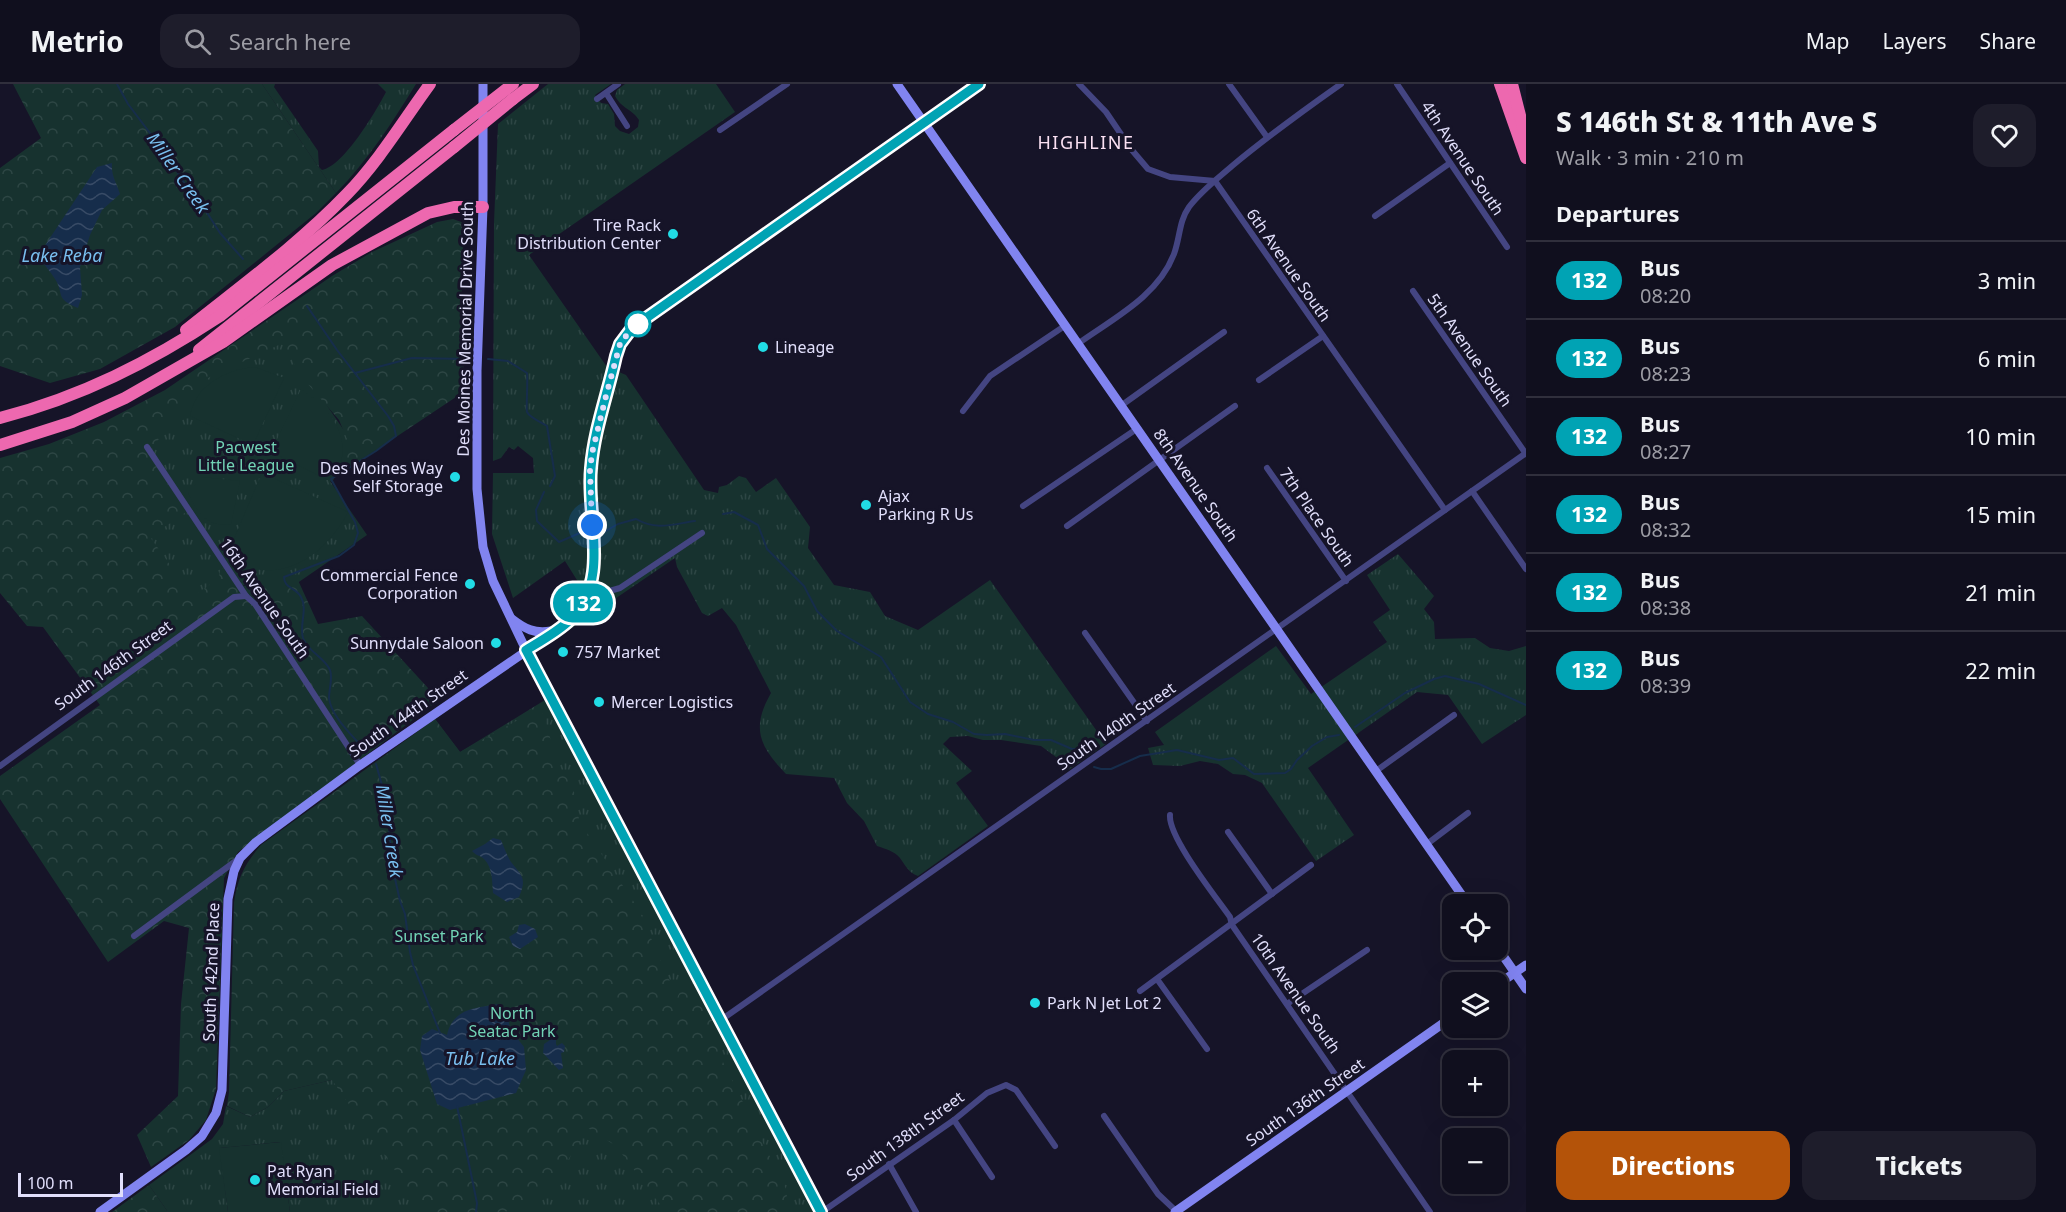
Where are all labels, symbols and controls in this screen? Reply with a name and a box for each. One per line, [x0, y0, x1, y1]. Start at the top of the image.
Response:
search box [160, 14, 580, 68]
text: Metrio [30, 22, 124, 60]
icon: search [181, 25, 214, 58]
text: Search here [229, 26, 351, 56]
text: Map [1806, 27, 1850, 55]
text: Layers [1883, 27, 1947, 55]
text: Share [1980, 27, 2036, 55]
street label: 4th Avenue South [1417, 97, 1509, 219]
text: S 146th St & 11th Ave S [1556, 102, 1877, 140]
button: heart [1973, 104, 2036, 167]
water label: Miller Creek [142, 127, 216, 219]
district label: HIGHLINE [1037, 130, 1135, 154]
text: Walk · 3 min · 210 m [1556, 144, 1744, 171]
text: Departures [1556, 198, 1680, 228]
street label: Des Moines Memorial Drive South [452, 201, 478, 457]
street label: 6th Avenue South [1242, 204, 1336, 326]
place label: Tire Rack Distribution Center [517, 214, 661, 254]
marker: Tire Rack Distribution Center [666, 227, 680, 241]
water label: Lake Reba [22, 243, 102, 267]
text: Bus [1640, 252, 1680, 282]
text: 3 min [1978, 265, 2036, 295]
text: 132 [1571, 266, 1607, 294]
text: 08:20 [1640, 282, 1691, 309]
street label: 5th Avenue South [1423, 289, 1517, 411]
unlabelled marker [625, 311, 651, 337]
text: Bus [1640, 330, 1680, 360]
place label: Lineage [775, 336, 834, 358]
marker: Lineage [756, 340, 770, 354]
text: 6 min [1978, 343, 2036, 373]
text: 132 [1571, 344, 1607, 372]
text: 08:23 [1640, 360, 1691, 387]
text: Bus [1640, 408, 1680, 438]
text: 10 min [1965, 421, 2036, 451]
text: 132 [1571, 422, 1607, 450]
street label: 8th Avenue South [1149, 424, 1243, 546]
park label: Pacwest Little League [198, 436, 294, 476]
text: 08:27 [1640, 438, 1691, 465]
place label: Des Moines Way Self Storage [320, 457, 444, 497]
street label: 7th Place South [1275, 463, 1359, 571]
marker: Des Moines Way Self Storage [448, 470, 462, 484]
place label: Ajax Parking R Us [878, 485, 973, 525]
text: Bus [1640, 486, 1680, 516]
marker: Ajax Parking R Us [859, 498, 873, 512]
text: 15 min [1965, 499, 2036, 529]
text: 132 [1571, 500, 1607, 528]
your location [577, 510, 607, 540]
text: 08:32 [1640, 516, 1691, 543]
street label: 16th Avenue South [215, 533, 315, 663]
place label: Commercial Fence Corporation [320, 564, 458, 604]
text: Bus [1640, 564, 1680, 594]
marker: Commercial Fence Corporation [463, 577, 477, 591]
text: 21 min [1965, 577, 2036, 607]
text: 132 [1571, 578, 1607, 606]
line badge: 132 [548, 584, 618, 622]
text: 132 [565, 589, 601, 617]
text: 08:38 [1640, 594, 1691, 621]
street label: South 146th Street [50, 615, 176, 715]
place label: Sunnydale Saloon [350, 632, 484, 654]
marker: Sunnydale Saloon [489, 636, 503, 650]
place label: 757 Market [575, 641, 660, 663]
text: Bus [1640, 642, 1680, 672]
marker: 757 Market [556, 645, 570, 659]
text: 22 min [1965, 655, 2036, 685]
text: 132 [1571, 656, 1607, 684]
street label: South 144th Street [344, 664, 472, 762]
text: 08:39 [1640, 672, 1691, 699]
street label: South 140th Street [1052, 677, 1180, 775]
place label: Mercer Logistics [611, 691, 733, 713]
marker: Mercer Logistics [592, 695, 606, 709]
water label: Miller Creek [371, 782, 409, 880]
map controls [1442, 894, 1508, 1194]
button: locate [1442, 894, 1508, 960]
street label: South 142nd Place [198, 902, 224, 1042]
park label: Sunset Park [395, 925, 484, 947]
street label: 10th Avenue South [1246, 928, 1346, 1058]
button: layers [1442, 972, 1508, 1038]
place label: Park N Jet Lot 2 [1047, 992, 1162, 1014]
marker: Park N Jet Lot 2 [1028, 996, 1042, 1010]
park label: North Seatac Park [468, 1002, 556, 1042]
water label: Tub Lake [445, 1046, 515, 1070]
button: + [1442, 1050, 1508, 1116]
street label: South 136th Street [1241, 1053, 1369, 1151]
street label: South 138th Street [842, 1086, 968, 1186]
button: − [1442, 1128, 1508, 1194]
button: Directions [1556, 1131, 1790, 1200]
button: Tickets [1802, 1131, 2036, 1200]
place label: Pat Ryan Memorial Field [267, 1160, 379, 1200]
scale bar [18, 1170, 123, 1198]
text: 100 m [27, 1172, 74, 1194]
marker: Pat Ryan Memorial Field [248, 1173, 262, 1187]

